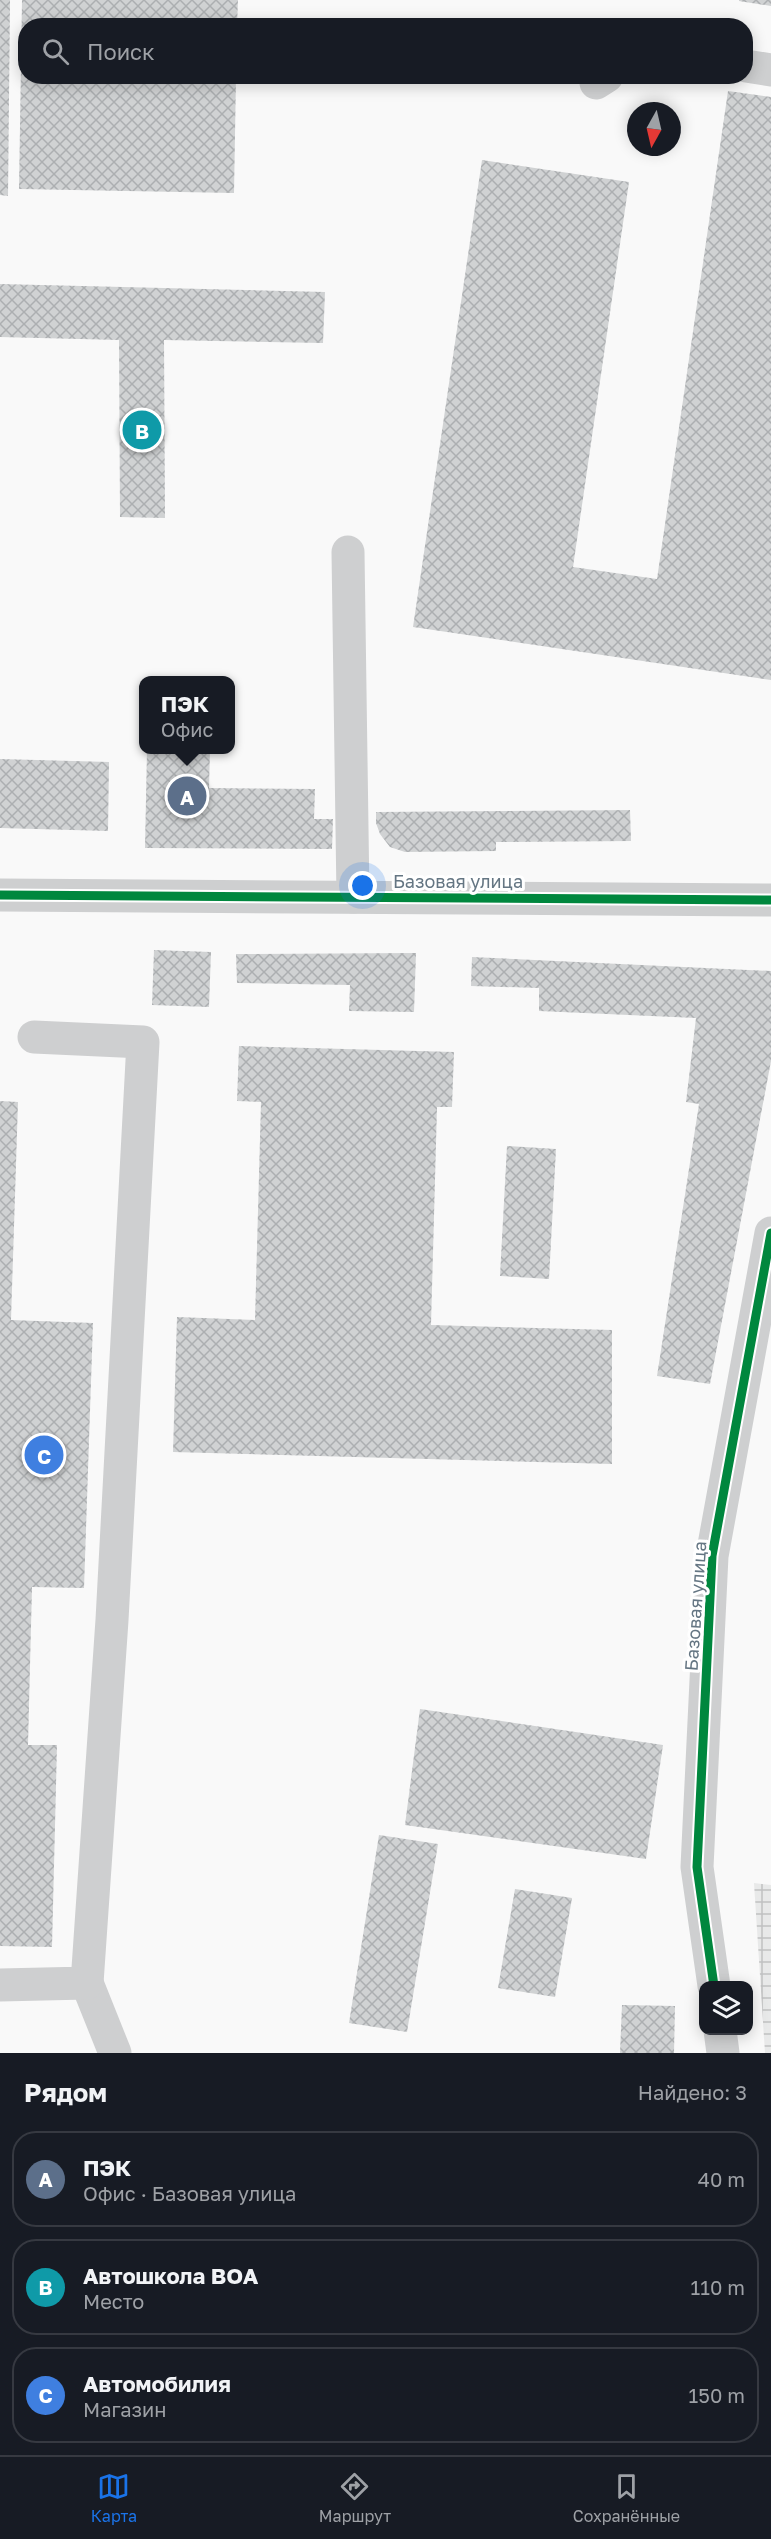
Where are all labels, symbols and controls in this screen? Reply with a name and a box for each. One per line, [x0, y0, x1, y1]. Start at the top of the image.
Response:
search box [18, 18, 753, 84]
icon: search [39, 35, 72, 68]
text: Поиск [87, 38, 155, 65]
north arrow [627, 102, 681, 156]
pin: B [122, 408, 162, 452]
popup [139, 676, 235, 754]
text: ПЭК [161, 690, 209, 717]
text: Офис [161, 717, 213, 741]
pin: A [168, 774, 207, 818]
street label: Базовая улица [393, 870, 523, 892]
your location [348, 871, 377, 900]
pin: C [24, 1432, 63, 1478]
street label: Базовая улица [679, 1540, 711, 1672]
map controls [699, 1981, 753, 2035]
button: layers [699, 1981, 753, 2035]
text: Рядом [24, 2077, 107, 2108]
text: Найдено: 3 [638, 2080, 747, 2104]
text: ПЭК [83, 2154, 131, 2181]
text: A [38, 2167, 53, 2191]
text: 40 m [698, 2167, 745, 2191]
text: Офис · Базовая улица [83, 2181, 296, 2205]
text: Автошкола ВОА [83, 2262, 258, 2289]
text: B [38, 2275, 53, 2299]
text: 110 m [691, 2275, 745, 2299]
text: Место [83, 2289, 144, 2313]
text: Автомобилия [83, 2370, 231, 2397]
text: C [38, 2383, 53, 2407]
text: 150 m [689, 2383, 745, 2407]
text: Магазин [83, 2397, 167, 2421]
tab: Карта [91, 2470, 137, 2526]
tab: Маршрут [319, 2470, 391, 2526]
tab: Сохранённые [573, 2470, 680, 2526]

